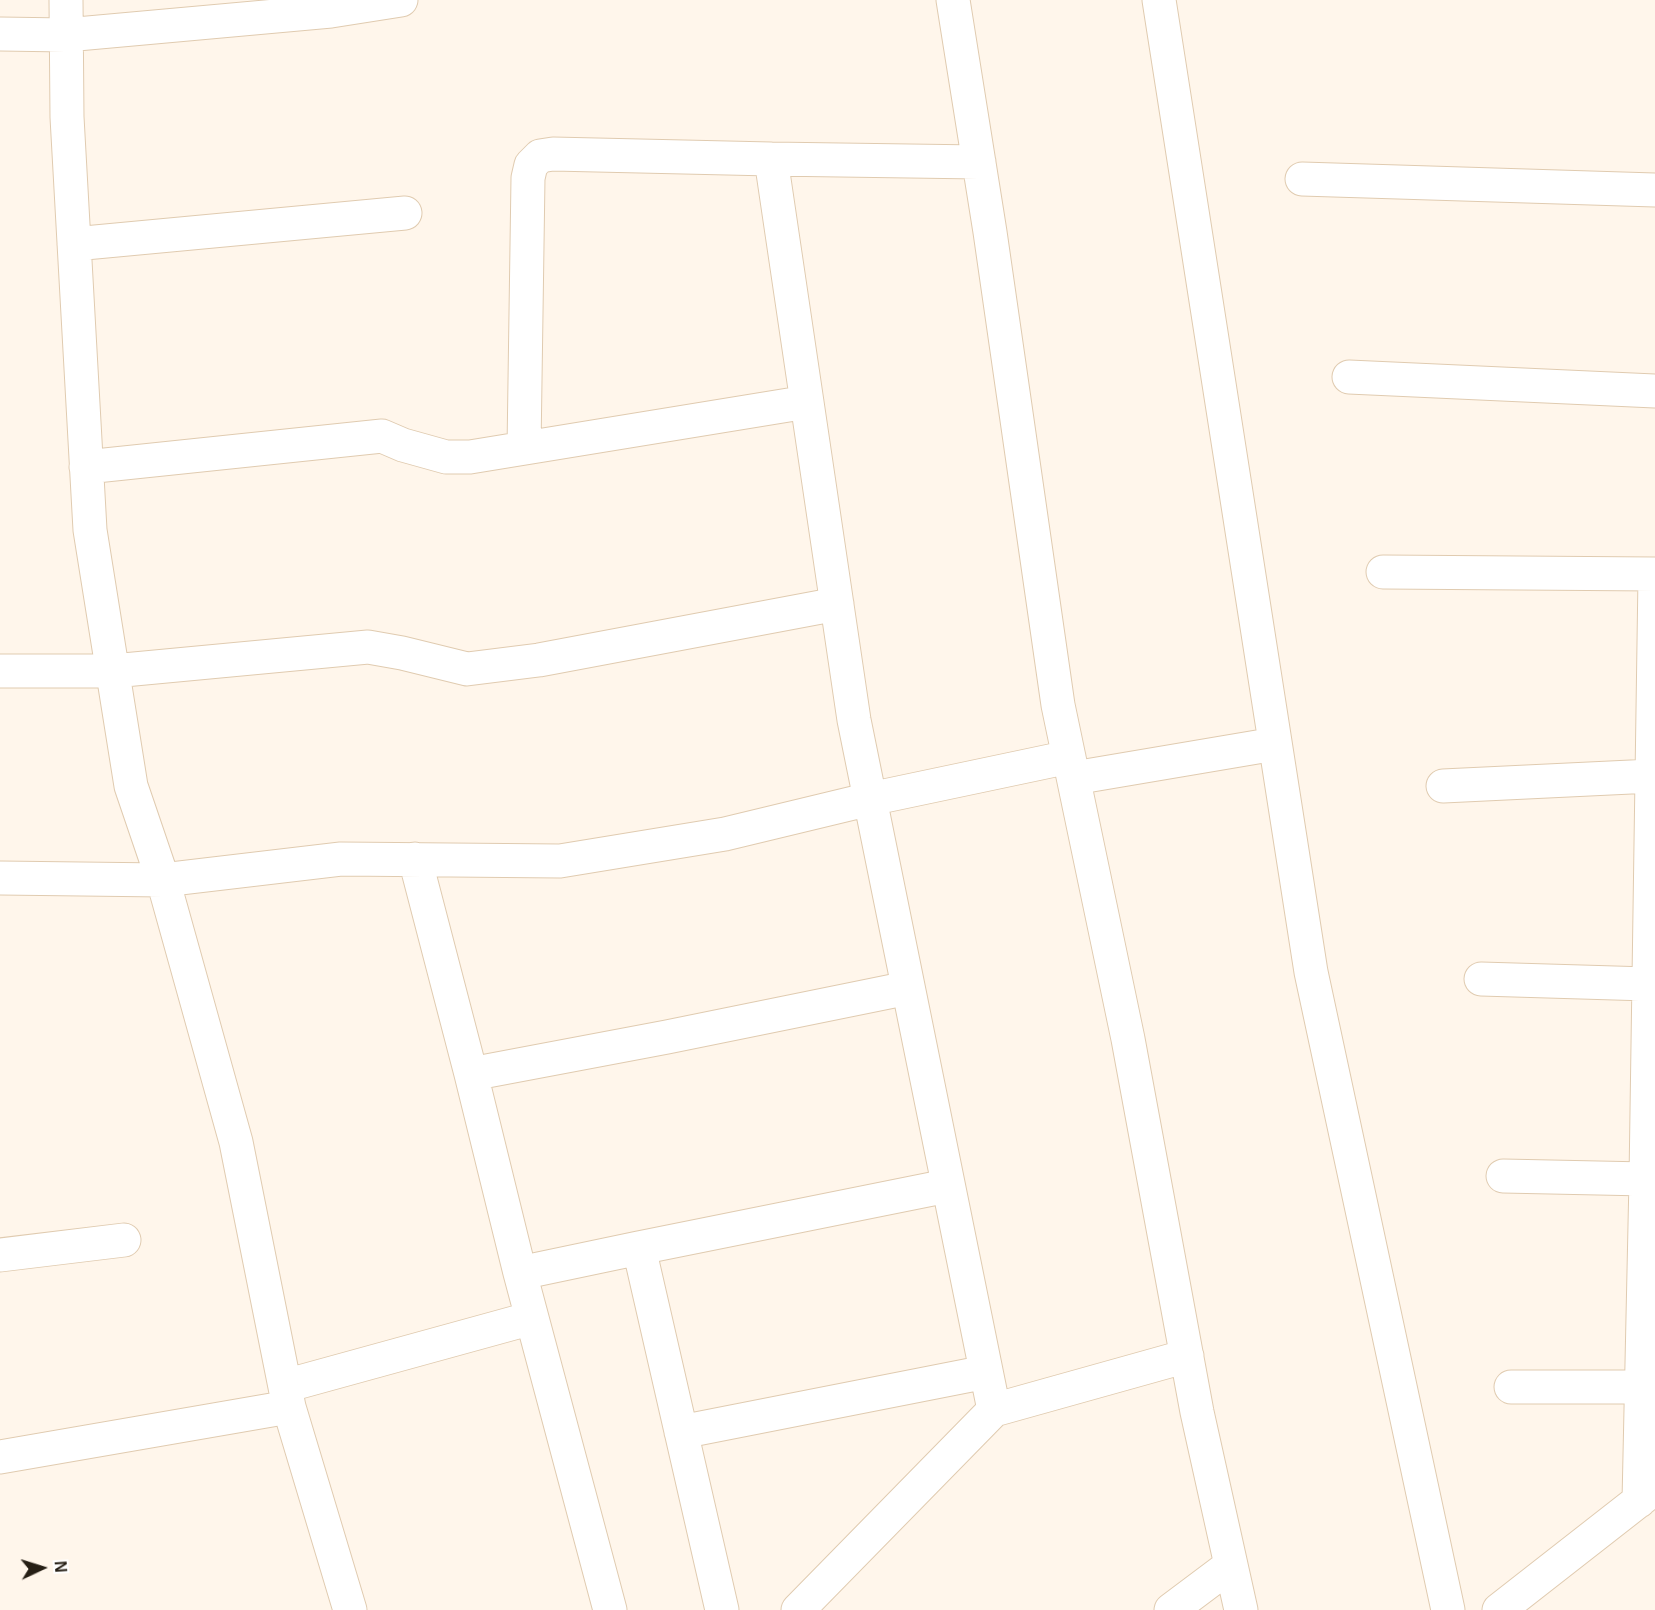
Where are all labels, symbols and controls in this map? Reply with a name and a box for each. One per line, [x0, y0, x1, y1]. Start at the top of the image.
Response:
north arrow [12, 1538, 72, 1598]
text: N [52, 1560, 69, 1573]

